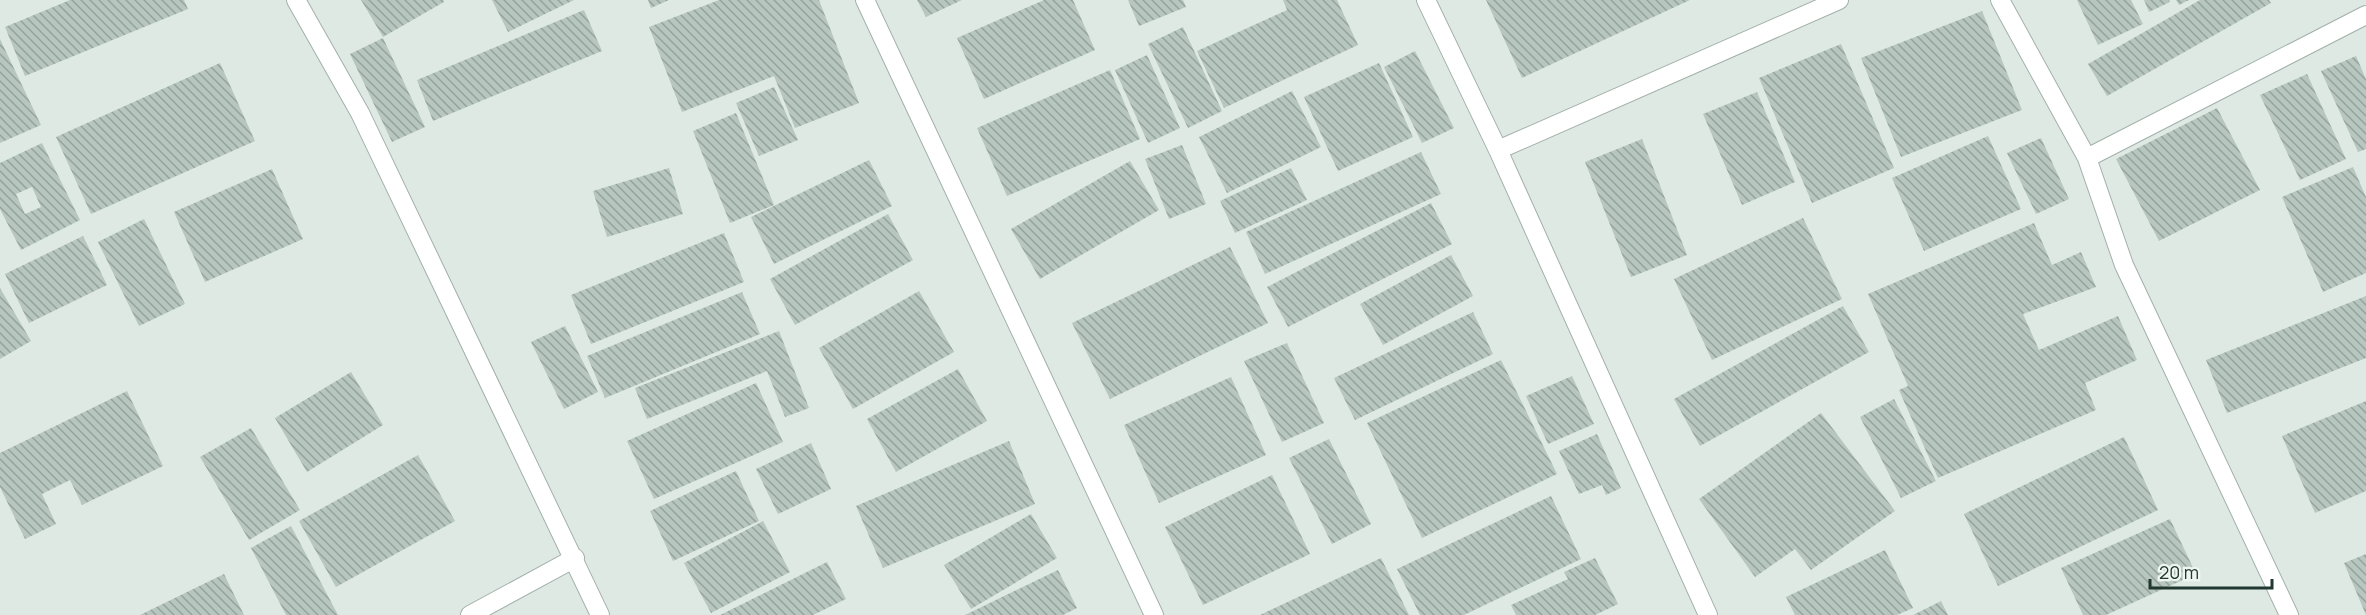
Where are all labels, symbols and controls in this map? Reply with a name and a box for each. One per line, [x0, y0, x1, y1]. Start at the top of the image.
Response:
scale bar [2150, 552, 2272, 590]
text: 20 m [2159, 560, 2199, 584]

